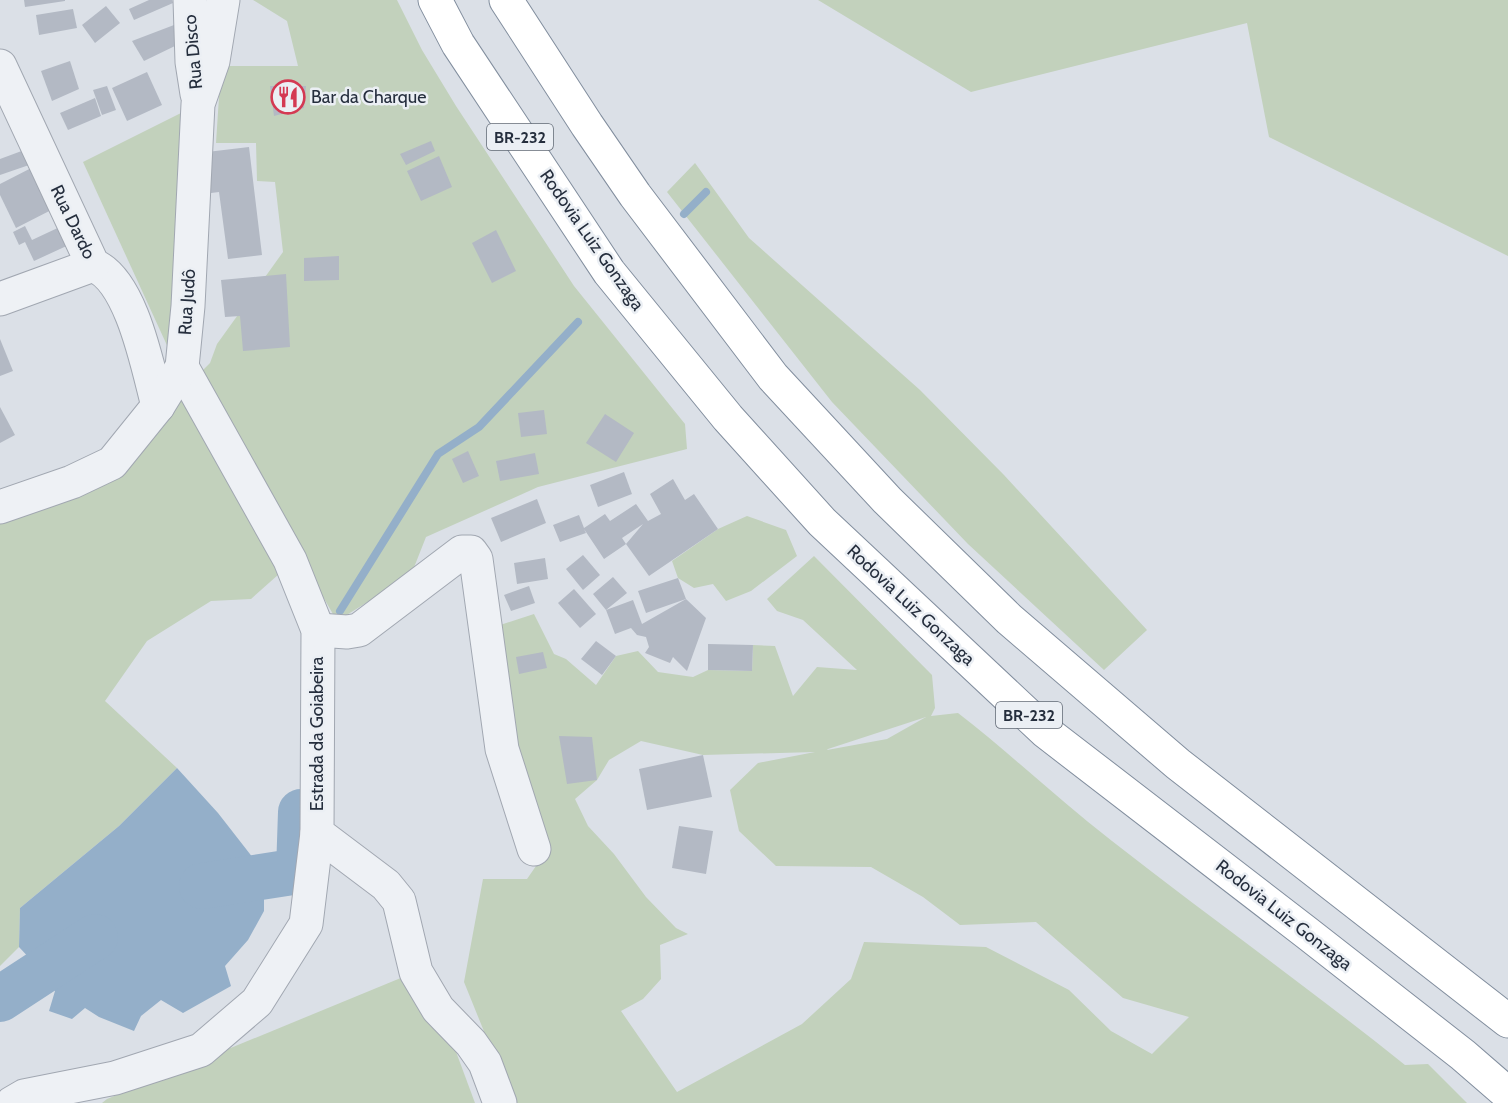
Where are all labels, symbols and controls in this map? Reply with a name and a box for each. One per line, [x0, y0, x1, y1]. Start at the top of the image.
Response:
street label: Rua Disco [179, 14, 207, 90]
restaurant icon: Bar da Charque [270, 79, 306, 115]
place label: Bar da Charque [311, 86, 426, 108]
road number: BR-232 [487, 124, 553, 150]
street label: Rodovia Luiz Gonzaga [535, 165, 649, 315]
street label: Rua Dardo [46, 181, 100, 263]
street label: Rua Judô [174, 268, 200, 336]
street label: Rodovia Luiz Gonzaga [842, 540, 980, 670]
street label: Estrada da Goiabeira [306, 656, 328, 811]
road number: BR-232 [996, 702, 1062, 728]
street label: Rodovia Luiz Gonzaga [1211, 855, 1357, 975]

